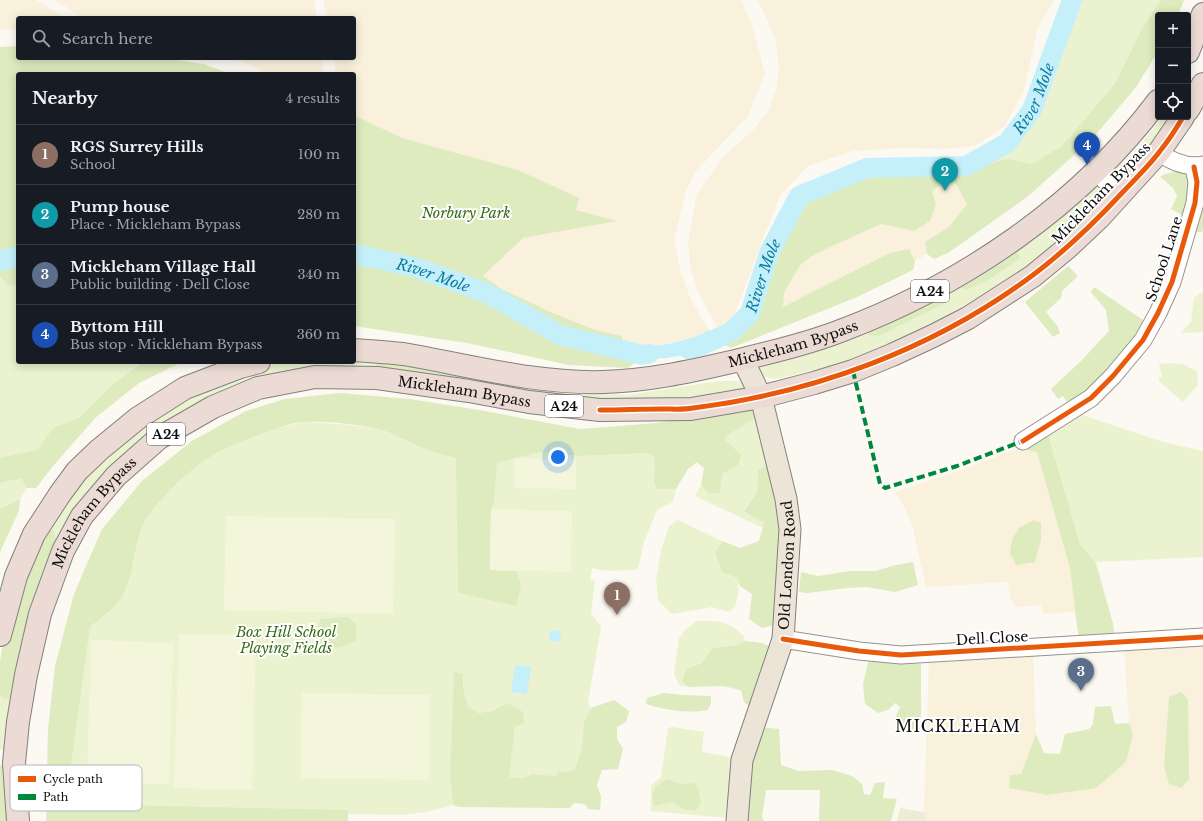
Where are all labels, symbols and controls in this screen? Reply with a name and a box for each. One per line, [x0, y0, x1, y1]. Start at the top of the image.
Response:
map controls [1155, 12, 1191, 120]
button: + [1155, 12, 1191, 48]
search box [16, 16, 356, 60]
icon: search [30, 27, 52, 49]
text: Search here [62, 29, 153, 48]
button: − [1155, 48, 1191, 84]
water label: River Mole [1007, 60, 1058, 138]
button: locate [1155, 84, 1191, 120]
text: Nearby [32, 88, 98, 109]
text: 4 results [286, 90, 340, 107]
pin: 4 [1074, 132, 1100, 165]
text: RGS Surrey Hills [70, 137, 204, 156]
street label: Mickleham Bypass [1048, 138, 1154, 248]
text: 1 [42, 146, 48, 163]
text: 100 m [298, 146, 340, 163]
text: School [70, 156, 116, 173]
pin: 2 [932, 158, 958, 191]
text: Pump house [70, 197, 169, 216]
park label: Norbury Park [421, 204, 510, 222]
text: 2 [41, 206, 49, 223]
text: 280 m [297, 206, 340, 223]
street label: School Lane [1142, 214, 1186, 304]
text: Place · Mickleham Bypass [70, 216, 241, 233]
water label: River Mole [741, 235, 784, 316]
water label: River Mole [394, 254, 473, 296]
text: Mickleham Village Hall [70, 257, 256, 276]
text: 3 [41, 266, 49, 283]
text: 340 m [297, 266, 340, 283]
text: Public building · Dell Close [70, 276, 250, 293]
road number: A24 [911, 280, 949, 302]
street label: Mickleham Bypass [726, 316, 861, 371]
text: Byttom Hill [70, 317, 163, 336]
text: 4 [41, 326, 49, 343]
text: 360 m [297, 326, 340, 343]
text: Bus stop · Mickleham Bypass [70, 336, 262, 353]
street label: Mickleham Bypass [397, 372, 532, 411]
road number: A24 [545, 395, 583, 417]
road number: A24 [147, 423, 185, 445]
your location [548, 447, 568, 467]
street label: Mickleham Bypass [48, 453, 140, 571]
street label: Old London Road [775, 499, 799, 630]
pin: 1 [604, 582, 630, 615]
park label: Box Hill School Playing Fields [235, 623, 337, 657]
street label: Dell Close [955, 627, 1029, 649]
pin: 3 [1068, 658, 1094, 691]
district label: MICKLEHAM [895, 716, 1021, 736]
legend [10, 765, 142, 811]
text: Cycle path [43, 772, 103, 786]
text: Path [43, 790, 69, 804]

